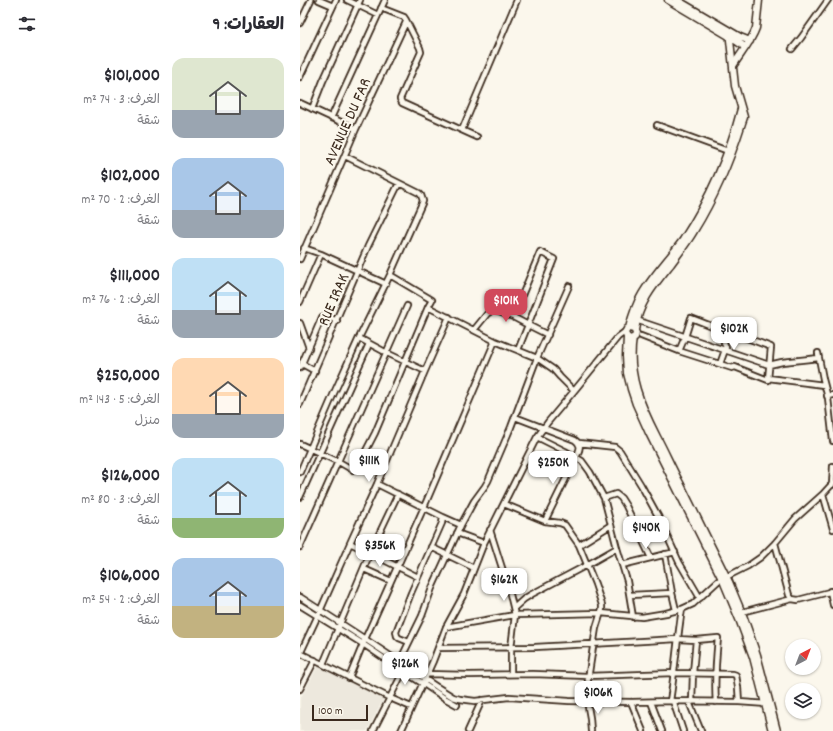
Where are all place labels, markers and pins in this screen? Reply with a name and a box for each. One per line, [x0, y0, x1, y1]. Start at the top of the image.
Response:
pin: $101K [478, 289, 534, 323]
pin: $102K [706, 317, 762, 351]
pin: $111K [341, 449, 397, 483]
pin: $250K [525, 451, 581, 485]
pin: $140K [618, 516, 674, 550]
pin: $356K [352, 534, 408, 568]
pin: $162K [476, 568, 532, 602]
pin: $126K [377, 652, 433, 686]
pin: $106K [570, 681, 626, 715]

